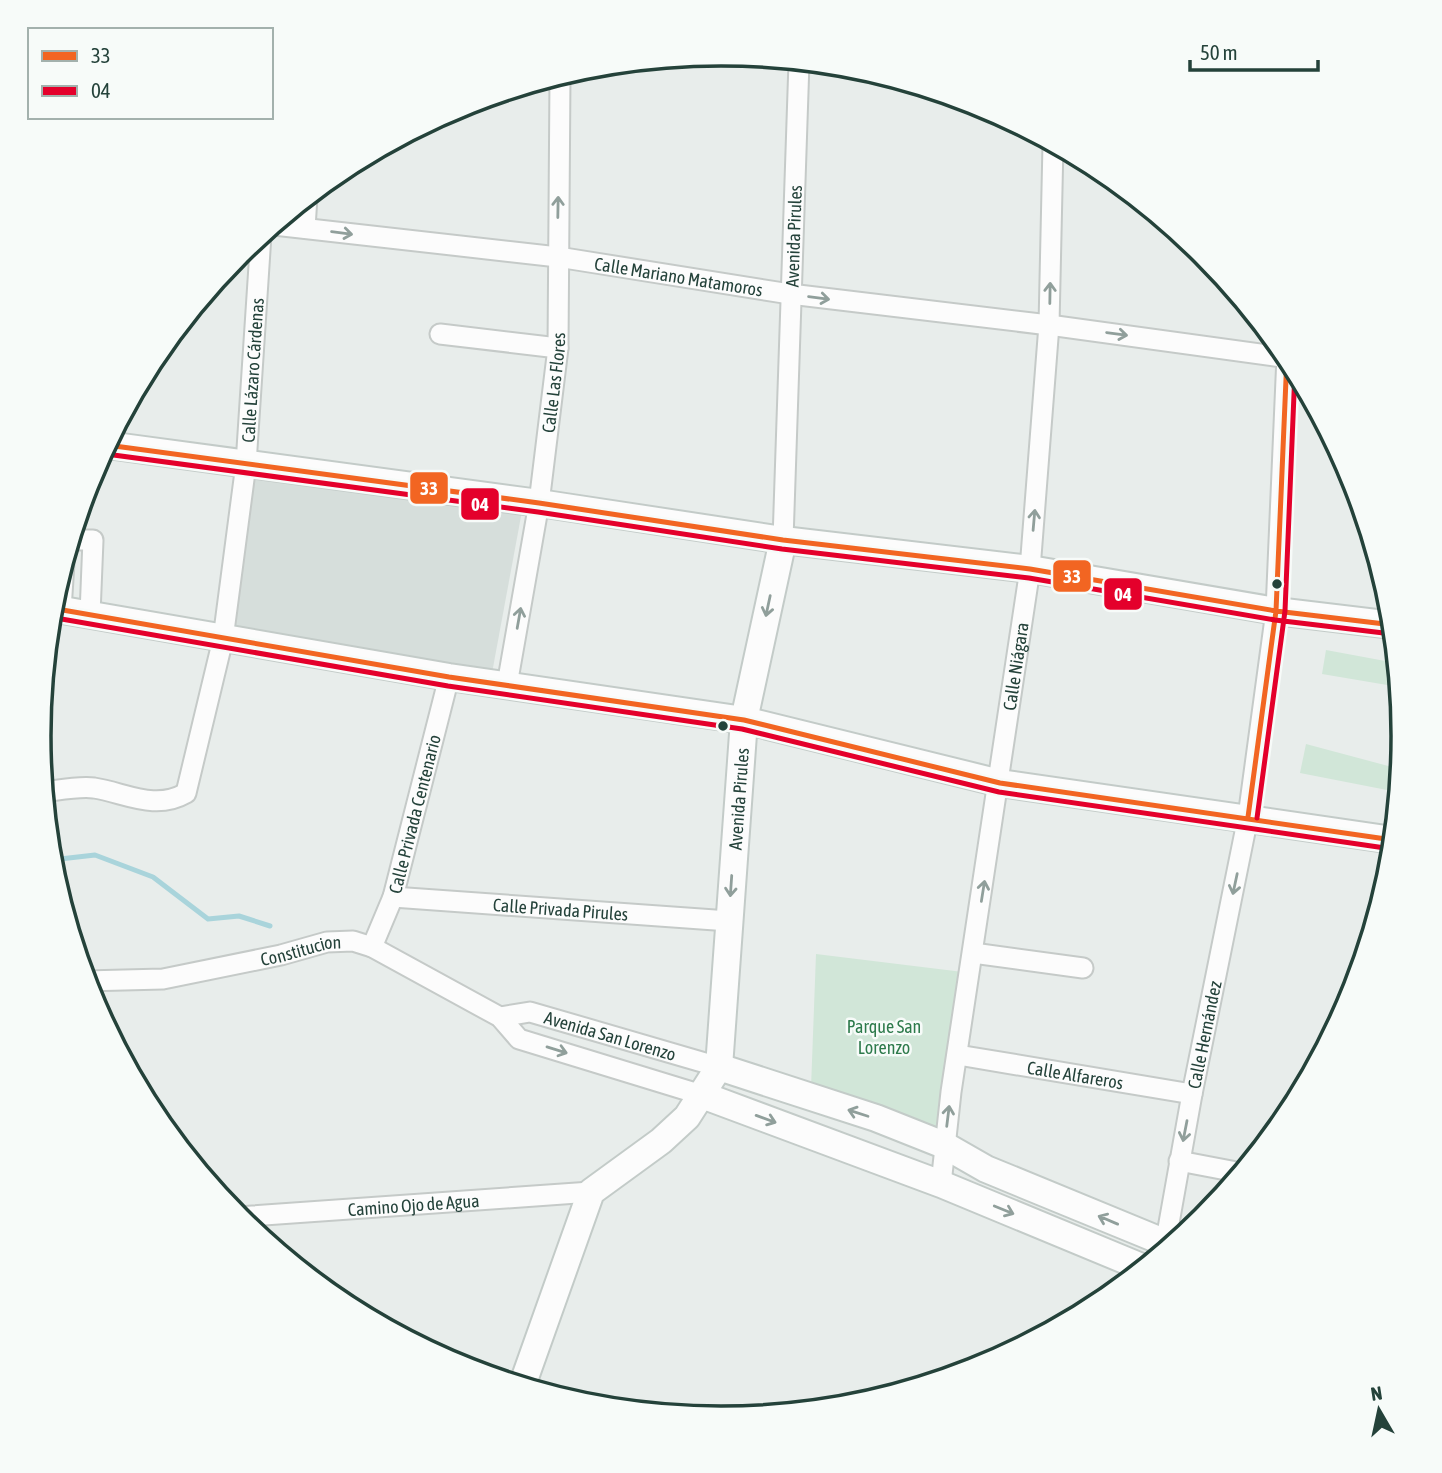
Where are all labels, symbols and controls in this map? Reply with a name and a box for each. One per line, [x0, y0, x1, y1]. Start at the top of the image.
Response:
legend [28, 28, 273, 119]
scale bar [1190, 28, 1318, 72]
text: 50 m [1200, 40, 1238, 64]
text: 33 [91, 43, 111, 67]
text: 04 [91, 78, 111, 102]
street label: Avenida Pirules [781, 185, 805, 288]
one-way arrow [551, 195, 565, 218]
one-way arrow [330, 226, 353, 239]
street label: Calle Mariano Matamoros [593, 252, 764, 300]
one-way arrow [1043, 282, 1057, 305]
one-way arrow [807, 291, 829, 304]
street label: Calle Lázaro Cárdenas [237, 297, 267, 443]
one-way arrow [1106, 328, 1128, 341]
street label: Calle Las Flores [537, 332, 569, 434]
line badge: 33 [409, 471, 449, 505]
text: 33 [420, 477, 438, 499]
line badge: 04 [460, 487, 500, 521]
text: 04 [471, 493, 489, 515]
one-way arrow [1028, 509, 1041, 532]
line badge: 33 [1052, 559, 1092, 593]
text: 33 [1063, 565, 1081, 587]
line badge: 04 [1103, 577, 1143, 611]
unlabelled marker [1270, 577, 1284, 591]
text: 04 [1114, 583, 1132, 605]
one-way arrow [761, 594, 775, 617]
one-way arrow [512, 607, 526, 630]
street label: Calle Niágara [998, 621, 1032, 712]
unlabelled marker [716, 719, 730, 733]
street label: Calle Privada Centenario [384, 732, 444, 895]
street label: Avenida Pirules [724, 747, 752, 851]
one-way arrow [1227, 872, 1241, 895]
one-way arrow [725, 874, 738, 897]
one-way arrow [977, 880, 990, 903]
street label: Calle Privada Pirules [492, 894, 629, 924]
street label: Constitucion [258, 931, 342, 969]
street label: Calle Hernández [1183, 978, 1225, 1090]
street label: Avenida San Lorenzo [542, 1006, 679, 1064]
park label: Parque San Lorenzo [847, 1016, 921, 1058]
one-way arrow [545, 1045, 567, 1057]
street label: Calle Alfareros [1026, 1056, 1125, 1093]
one-way arrow [847, 1105, 869, 1118]
one-way arrow [942, 1105, 955, 1128]
one-way arrow [755, 1114, 777, 1126]
one-way arrow [1178, 1119, 1191, 1142]
street label: Camino Ojo de Agua [347, 1189, 480, 1220]
one-way arrow [993, 1204, 1014, 1217]
one-way arrow [1098, 1213, 1119, 1226]
north arrow [1344, 1375, 1414, 1445]
text: N [1369, 1381, 1384, 1405]

